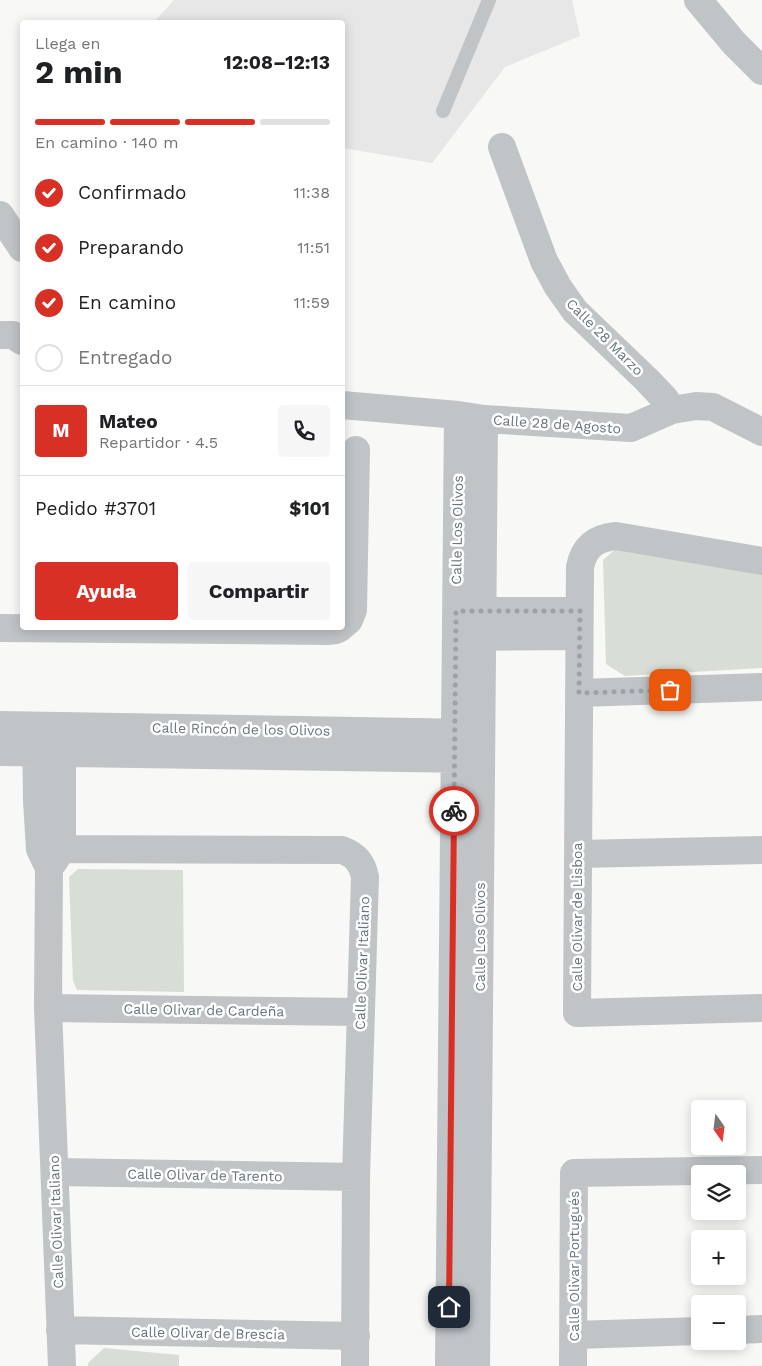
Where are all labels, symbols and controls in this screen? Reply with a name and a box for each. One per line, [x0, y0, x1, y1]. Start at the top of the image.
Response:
text: Llega en [35, 34, 101, 53]
text: 12:08–12:13 [224, 51, 330, 74]
text: 2 min [35, 53, 123, 91]
text: En camino · 140 m [35, 133, 178, 152]
icon: check [35, 179, 63, 207]
text: Confirmado [78, 181, 187, 204]
text: 11:38 [294, 183, 330, 202]
icon: check [35, 234, 63, 262]
text: Preparando [78, 236, 184, 259]
text: 11:51 [297, 238, 330, 257]
icon: check [35, 289, 63, 317]
text: En camino [78, 291, 176, 314]
text: 11:59 [294, 293, 330, 312]
street label: Calle 28 Marzo [563, 295, 647, 379]
text: Entregado [78, 346, 172, 369]
button: phone [278, 405, 330, 457]
text: Mateo [99, 410, 158, 433]
street label: Calle 28 de Agosto [492, 412, 622, 436]
text: M [52, 419, 70, 442]
text: Repartidor · 4.5 [99, 433, 218, 452]
street label: Calle Los Olivos [448, 475, 466, 585]
text: Pedido #3701 [35, 497, 156, 520]
text: $101 [289, 497, 330, 520]
button: Ayuda [35, 562, 178, 620]
button: Compartir [188, 562, 330, 620]
pin [649, 669, 691, 711]
icon: bag [656, 676, 684, 704]
street label: Calle Rincón de los Olivos [152, 719, 330, 739]
courier [429, 786, 479, 836]
icon: bike [440, 797, 468, 825]
street label: Calle Olivar de Lisboa [569, 843, 585, 991]
street label: Calle Los Olivos [472, 882, 488, 992]
street label: Calle Olivar Italiano [352, 896, 372, 1030]
street label: Calle Olivar de Cardeña [124, 1001, 285, 1019]
north arrow [691, 1100, 746, 1155]
map controls [691, 1100, 746, 1350]
street label: Calle Olivar Italiano [46, 1155, 66, 1289]
button: layers [691, 1165, 746, 1220]
street label: Calle Olivar de Tarento [127, 1166, 283, 1184]
street label: Calle Olivar Portugués [566, 1191, 582, 1341]
button: + [691, 1230, 746, 1285]
pin [428, 1286, 470, 1328]
icon: home [435, 1293, 463, 1321]
button: − [691, 1295, 746, 1350]
street label: Calle Olivar de Brescia [131, 1324, 285, 1342]

